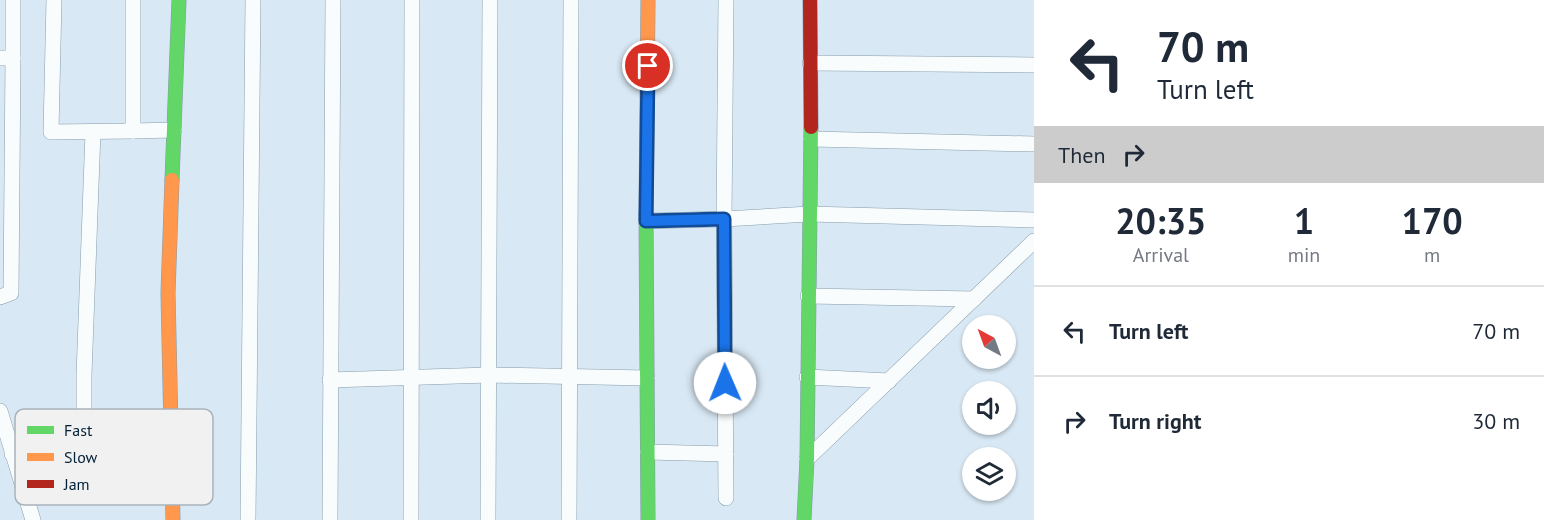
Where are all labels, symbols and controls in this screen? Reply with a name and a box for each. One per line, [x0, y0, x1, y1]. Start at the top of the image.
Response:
text: 70 m [1157, 19, 1249, 74]
icon: left [1058, 24, 1136, 102]
pin [622, 40, 673, 91]
icon: arrive [631, 49, 664, 82]
text: Turn left [1157, 72, 1254, 106]
icon: right [1117, 138, 1150, 171]
text: Then [1058, 141, 1105, 169]
text: 20:35 [1115, 197, 1207, 244]
text: 1 [1294, 197, 1314, 244]
text: 170 [1402, 197, 1463, 244]
text: Arrival [1133, 242, 1189, 268]
text: min [1288, 242, 1320, 268]
text: m [1424, 242, 1440, 268]
north arrow [962, 315, 1016, 369]
map controls [962, 315, 1016, 501]
icon: left [1058, 315, 1091, 348]
text: Turn left [1109, 317, 1189, 345]
text: 70 m [1472, 317, 1520, 345]
position arrow [693, 351, 757, 415]
button: sound [962, 381, 1016, 435]
icon: right [1058, 405, 1091, 438]
text: Turn right [1109, 407, 1201, 435]
text: 30 m [1472, 407, 1520, 435]
legend [15, 409, 213, 505]
text: Fast [64, 420, 93, 440]
text: Slow [64, 447, 98, 467]
button: layers [962, 447, 1016, 501]
text: Jam [63, 474, 90, 494]

